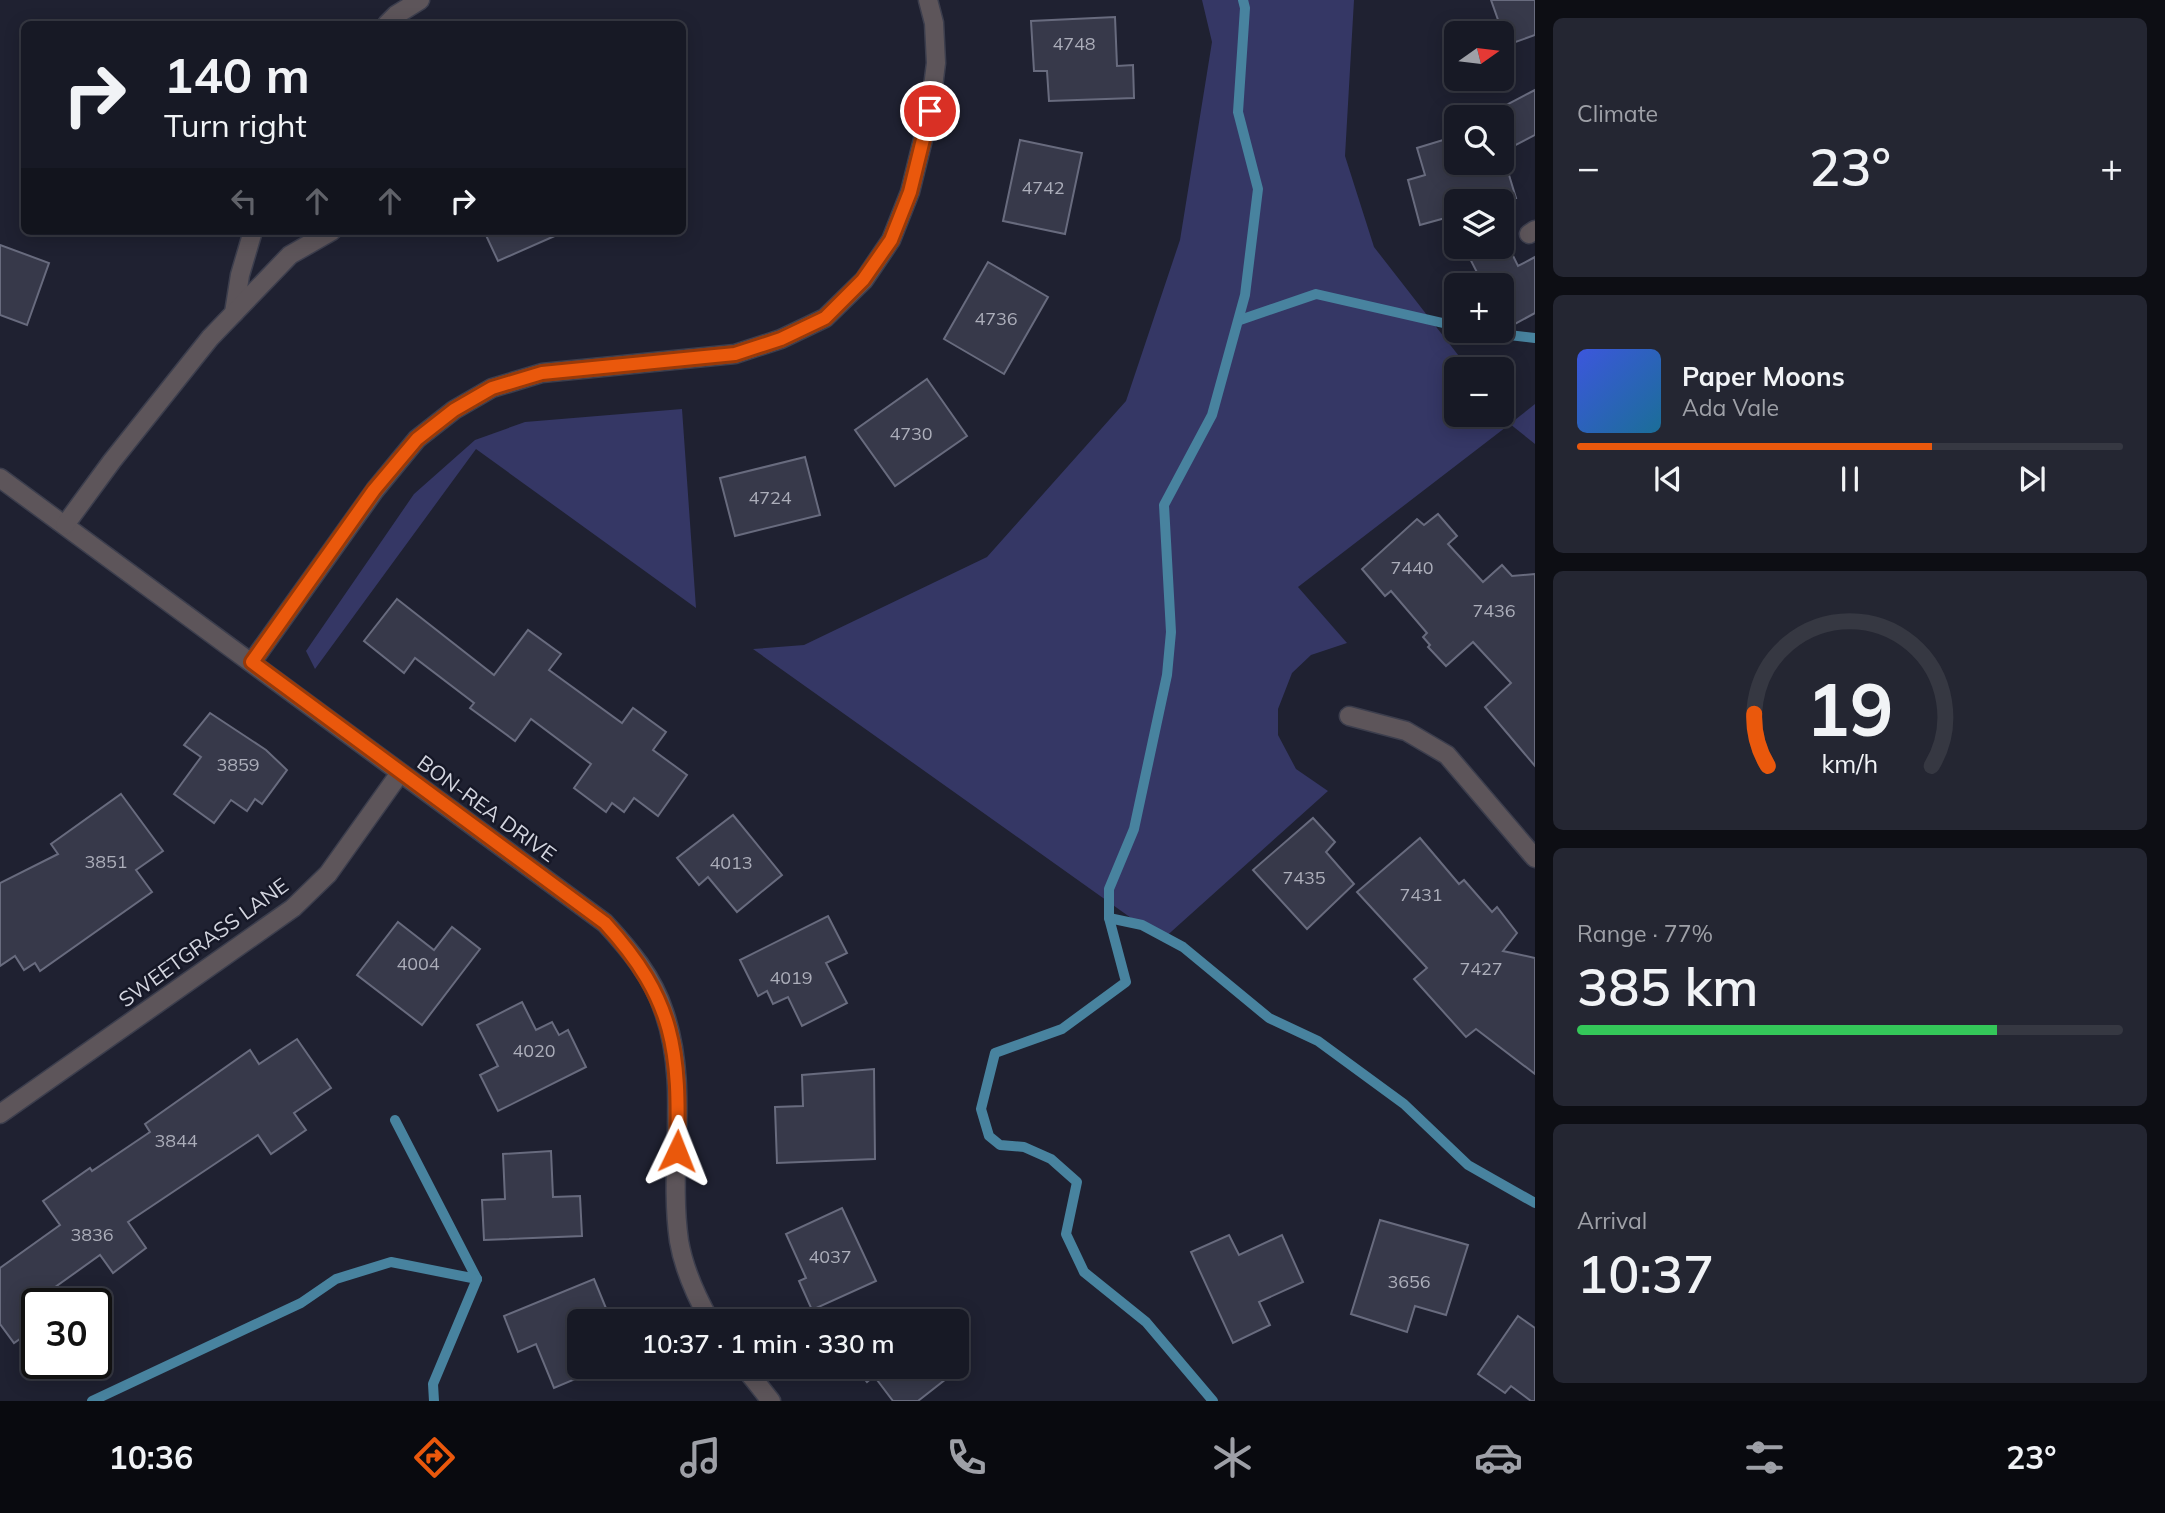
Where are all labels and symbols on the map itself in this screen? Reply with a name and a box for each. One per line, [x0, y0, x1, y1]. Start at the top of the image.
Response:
north arrow [1444, 21, 1514, 91]
house number: 4748 [1052, 32, 1096, 55]
pin [900, 81, 960, 141]
house number: 4742 [1021, 176, 1065, 199]
house number: 4736 [974, 307, 1018, 330]
house number: 4730 [889, 422, 933, 445]
house number: 4724 [748, 486, 792, 509]
house number: 7440 [1390, 556, 1434, 579]
house number: 7436 [1472, 599, 1516, 622]
street label: BON-REA DRIVE [412, 749, 562, 867]
house number: 3859 [216, 753, 260, 776]
house number: 3851 [84, 850, 128, 873]
house number: 4013 [709, 851, 753, 874]
house number: 7435 [1282, 866, 1326, 889]
street label: SWEETGRASS LANE [113, 872, 293, 1012]
house number: 7431 [1399, 883, 1443, 906]
house number: 4004 [396, 952, 440, 975]
house number: 7427 [1459, 957, 1503, 980]
house number: 4019 [769, 966, 813, 989]
house number: 4020 [512, 1039, 556, 1062]
position arrow [640, 1114, 714, 1188]
house number: 3844 [154, 1129, 198, 1152]
house number: 3836 [70, 1223, 114, 1246]
house number: 4037 [808, 1245, 852, 1268]
house number: 3656 [1387, 1270, 1431, 1293]
speed limit sign: 30 [21, 1288, 112, 1379]

